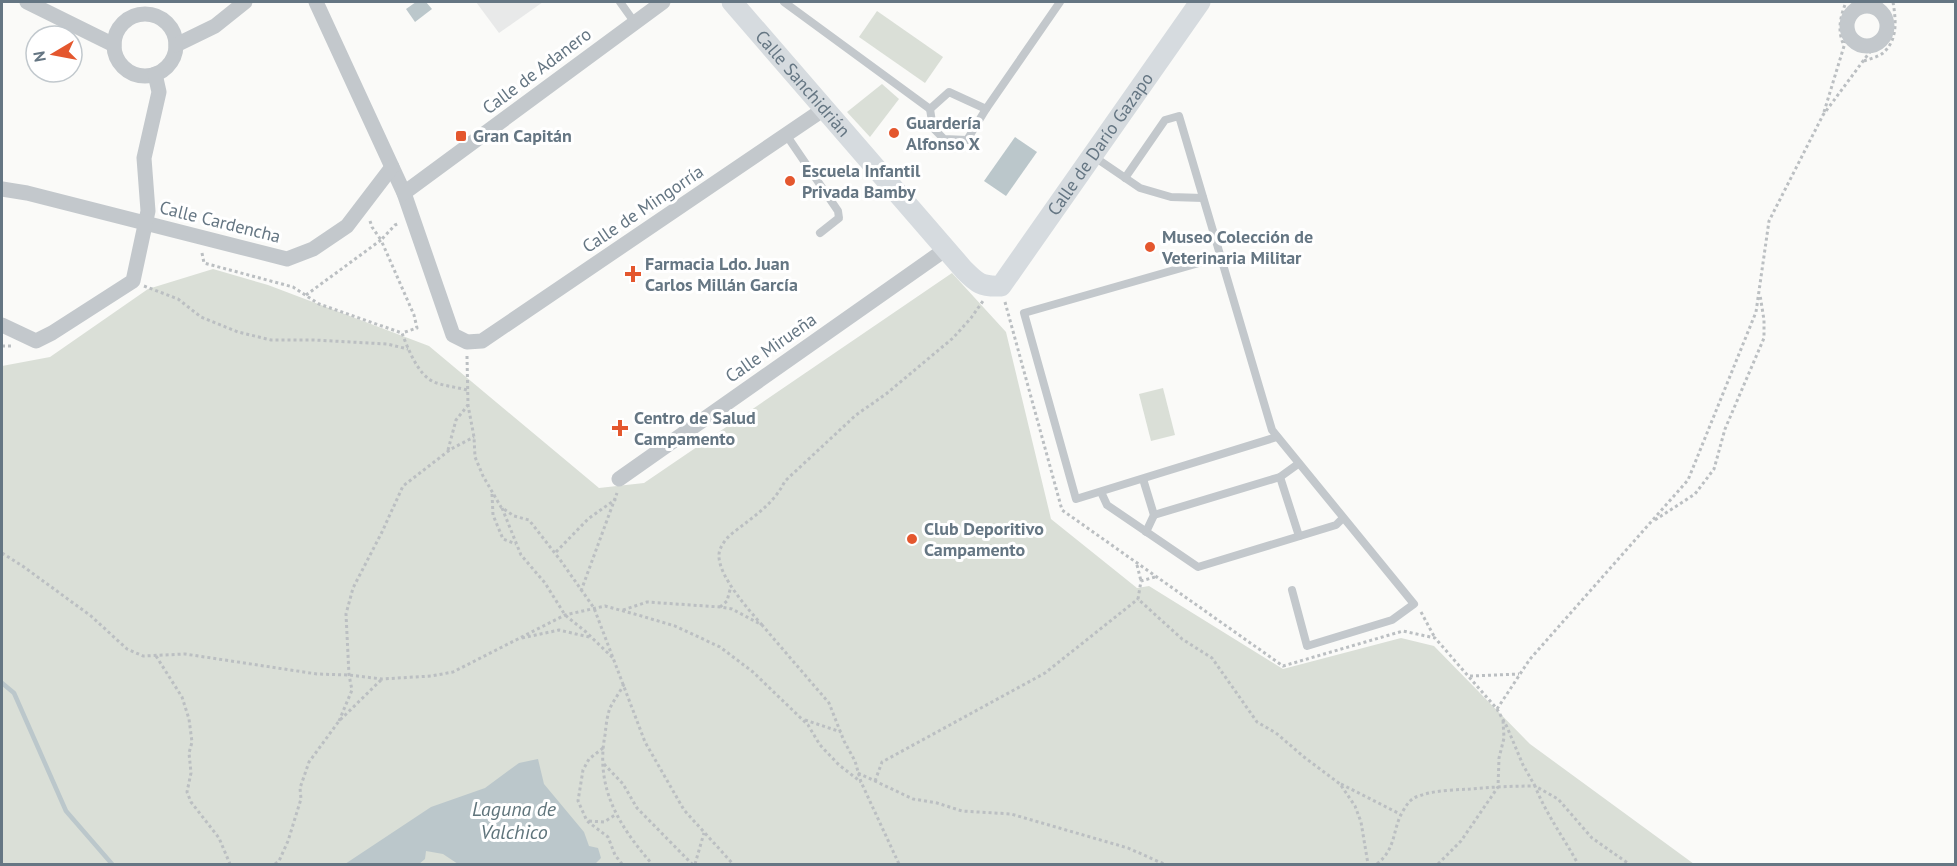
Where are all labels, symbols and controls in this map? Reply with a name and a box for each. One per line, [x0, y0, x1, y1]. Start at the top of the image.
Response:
street label: Calle de Adanero [478, 22, 596, 119]
north arrow [24, 24, 84, 84]
street label: Calle Sanchidrián [751, 25, 856, 142]
text: N [28, 50, 50, 64]
street label: Calle de Darío Gazapo [1042, 68, 1158, 220]
place label: Guardería Alfonso X [906, 111, 981, 155]
place label: Gran Capitán [473, 124, 572, 147]
marker: Guardería Alfonso X [887, 126, 901, 140]
marker: Gran Capitán [454, 129, 468, 143]
place label: Escuela Infantil Privada Bamby [802, 159, 921, 203]
street label: Calle de Mingorría [578, 160, 708, 258]
marker: Escuela Infantil Privada Bamby [783, 174, 797, 188]
street label: Calle Cardencha [157, 195, 283, 248]
place label: Museo Colección de Veterinaria Militar [1161, 225, 1313, 269]
marker: Museo Colección de Veterinaria Militar [1143, 240, 1157, 254]
place label: Farmacia Ldo. Juan Carlos Millán García [645, 252, 798, 296]
marker: Farmacia Ldo. Juan Carlos Millán García [626, 267, 640, 281]
street label: Calle Mirueña [721, 308, 821, 387]
place label: Centro de Salud Campamento [634, 406, 756, 450]
marker: Centro de Salud Campamento [611, 419, 629, 437]
place label: Club Deporitivo Campamento [924, 517, 1044, 561]
marker: Club Deporitivo Campamento [905, 532, 919, 546]
water label: Laguna de Valchico [472, 796, 557, 845]

